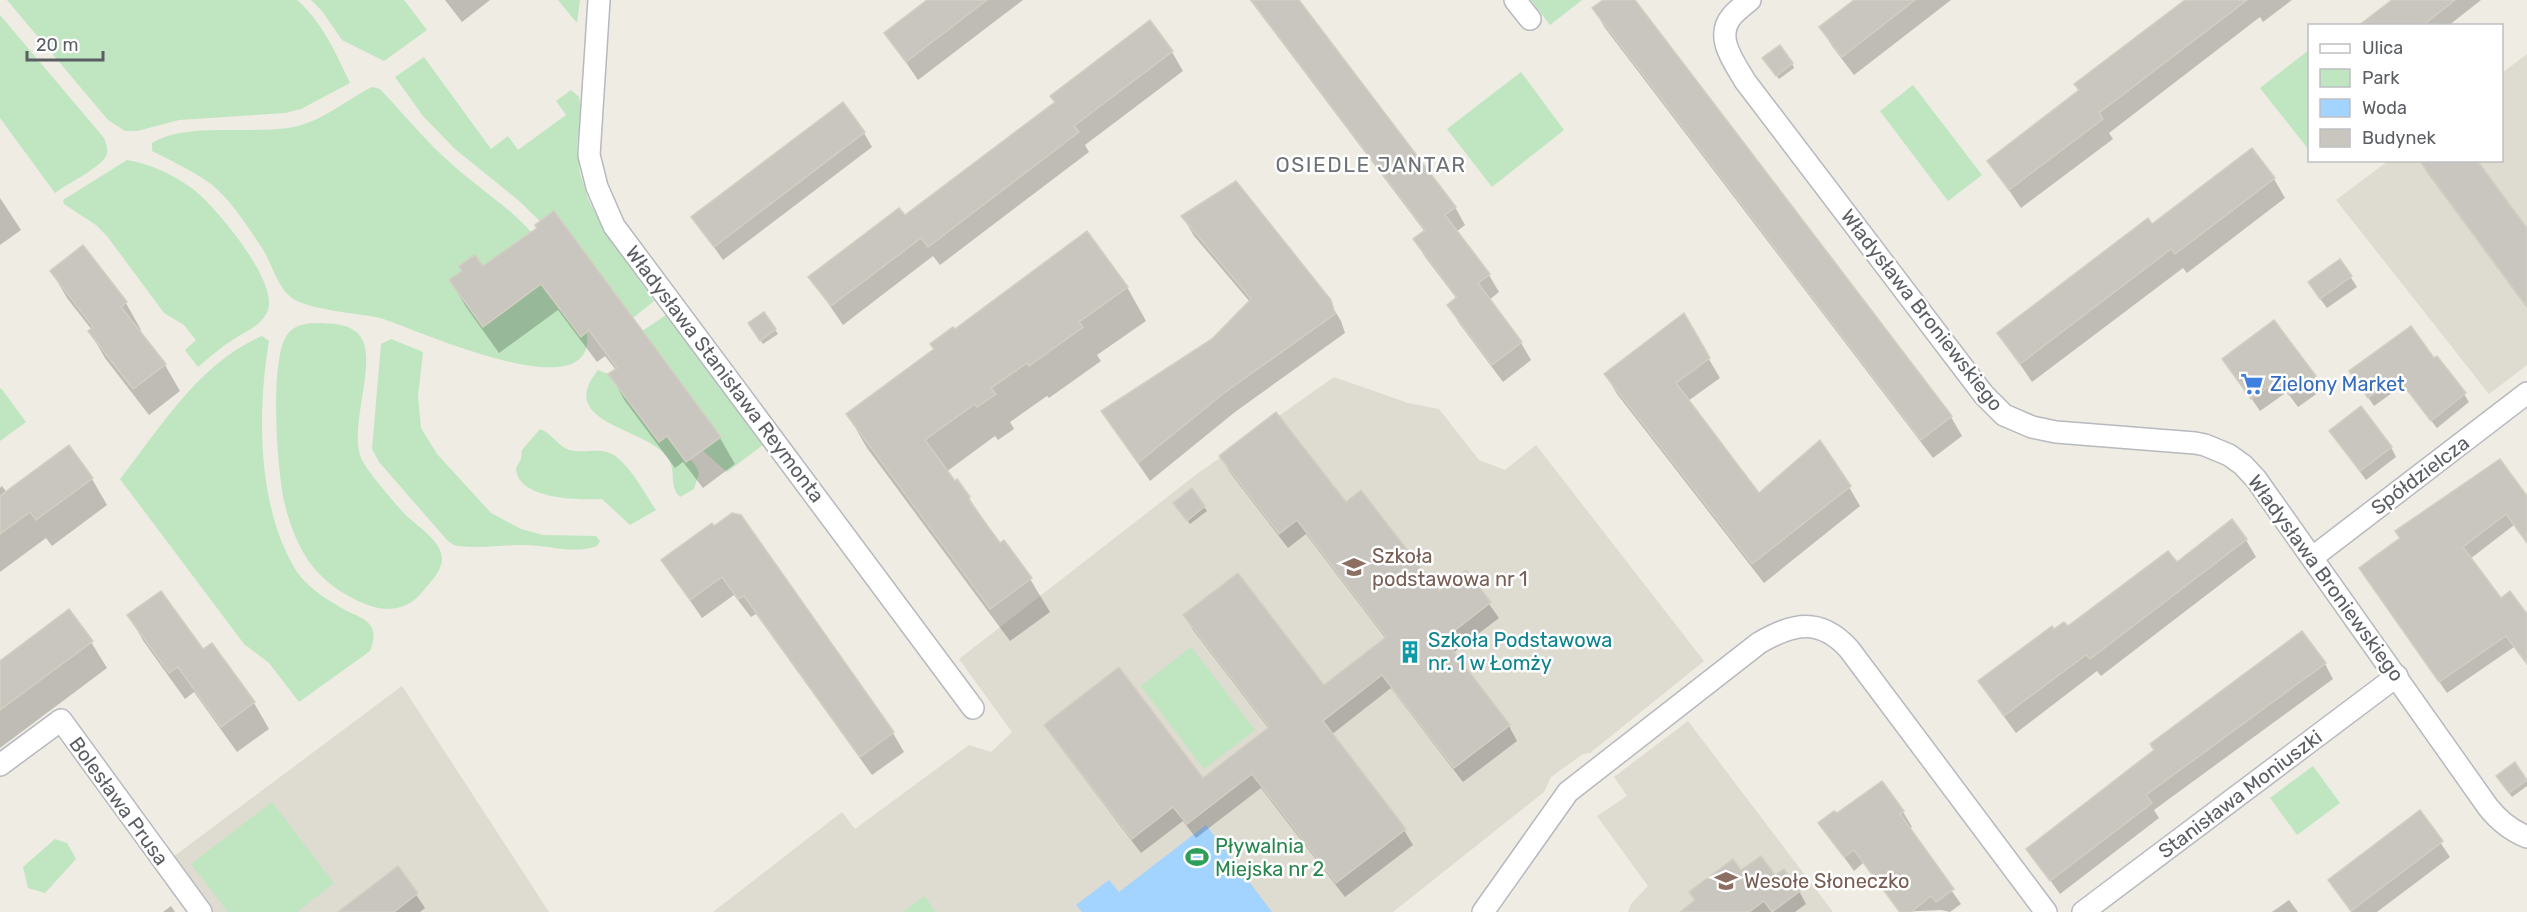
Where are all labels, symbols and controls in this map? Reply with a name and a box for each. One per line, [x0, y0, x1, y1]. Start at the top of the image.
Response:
scale bar [27, 24, 104, 62]
legend [2308, 24, 2503, 162]
text: 20 m [36, 34, 78, 56]
text: Ulica [2362, 37, 2403, 59]
text: Park [2362, 67, 2400, 89]
text: Woda [2362, 97, 2407, 119]
text: Budynek [2362, 127, 2436, 149]
district label: OSIEDLE JANTAR [1275, 152, 1467, 177]
street label: Władysława Broniewskiego [1836, 204, 2008, 416]
street label: Władysława Stanisława Reymonta [621, 241, 829, 507]
supermarket icon: Zielony Market [2239, 371, 2265, 397]
place label: Zielony Market [2270, 372, 2405, 396]
street label: Spółdzielcza [2366, 430, 2474, 520]
street label: Władysława Broniewskiego [2243, 470, 2409, 686]
place label: Szkoła podstawowa nr 1 [1372, 544, 1528, 591]
school or university icon: Szkoła podstawowa nr 1 [1341, 554, 1367, 580]
place label: Szkoła Podstawowa nr. 1 w Łomży [1428, 628, 1612, 675]
building icon: Szkoła Podstawowa nr. 1 w Łomży [1397, 639, 1423, 665]
street label: Stanisława Moniuszki [2153, 725, 2327, 863]
street label: Bolesława Prusa [64, 732, 174, 870]
place label: Pływalnia Miejska nr 2 [1215, 834, 1324, 881]
sports icon: Pływalnia Miejska nr 2 [1184, 844, 1210, 870]
school or university icon: Wesołe Słoneczko [1713, 868, 1739, 894]
place label: Wesołe Słoneczko [1744, 869, 1909, 893]

